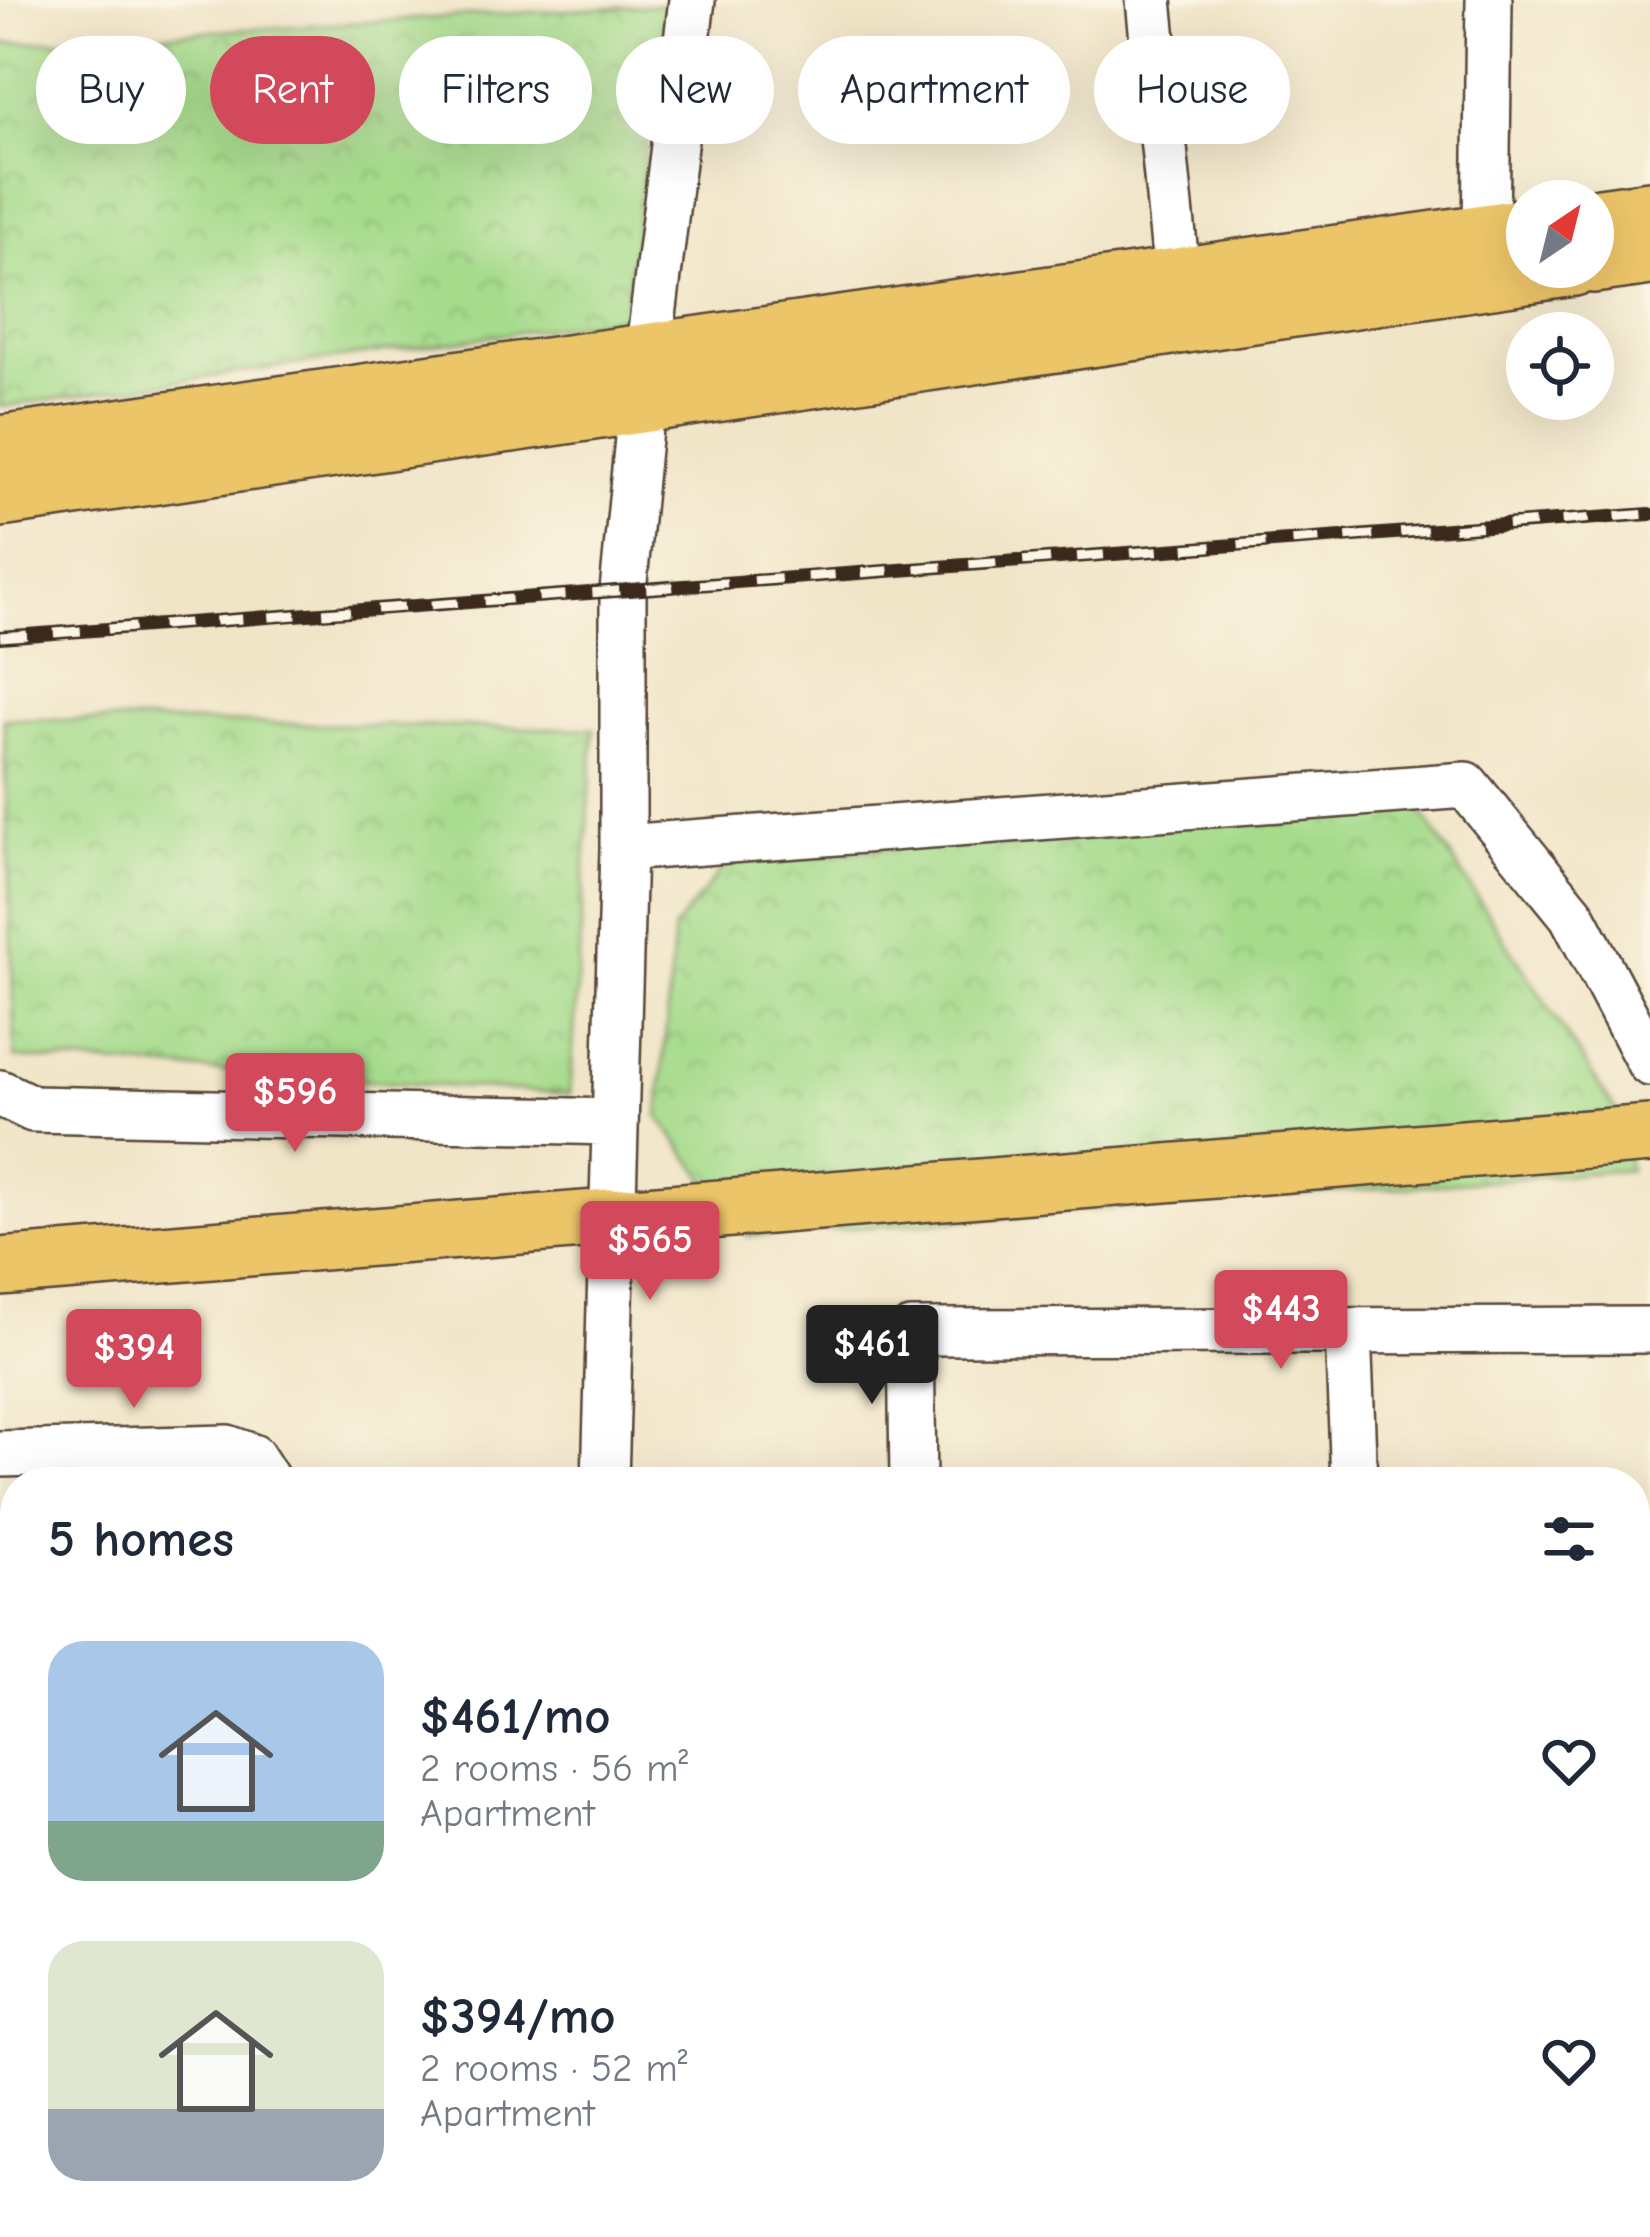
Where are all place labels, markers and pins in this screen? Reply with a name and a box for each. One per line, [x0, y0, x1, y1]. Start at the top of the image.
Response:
pin: $596 [224, 1053, 366, 1155]
pin: $565 [579, 1201, 721, 1303]
pin: $443 [1210, 1270, 1352, 1372]
pin: $461 [801, 1305, 943, 1407]
pin: $394 [63, 1309, 205, 1411]

